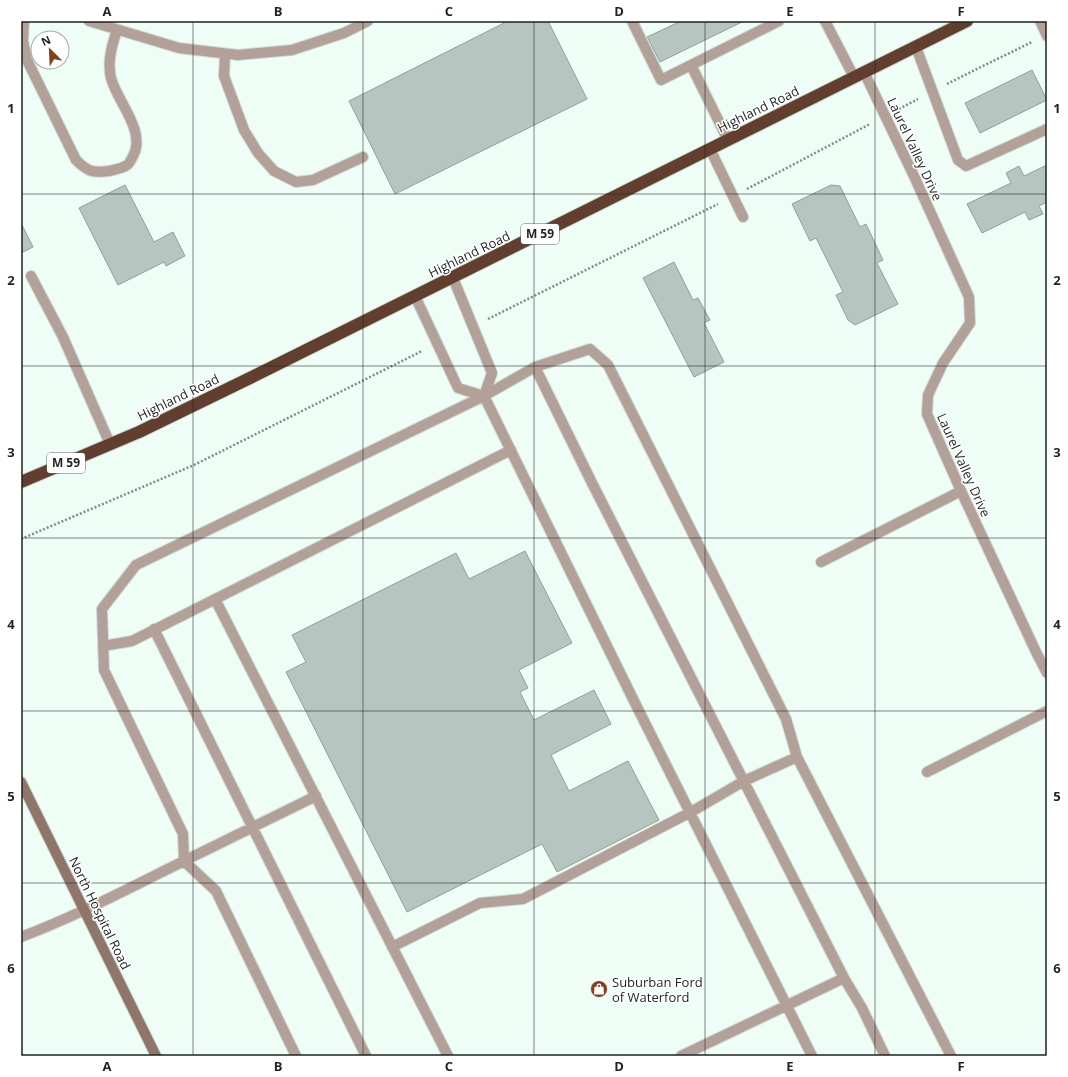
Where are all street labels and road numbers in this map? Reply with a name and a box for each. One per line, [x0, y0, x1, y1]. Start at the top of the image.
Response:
street label: Highland Road [714, 81, 802, 137]
street label: Laurel Valley Drive [883, 95, 947, 203]
road number: M 59 [521, 224, 559, 244]
street label: Highland Road [425, 226, 513, 282]
street label: Highland Road [134, 369, 222, 425]
street label: Laurel Valley Drive [933, 410, 995, 520]
road number: M 59 [47, 453, 85, 473]
street label: North Hospital Road [65, 854, 135, 972]

